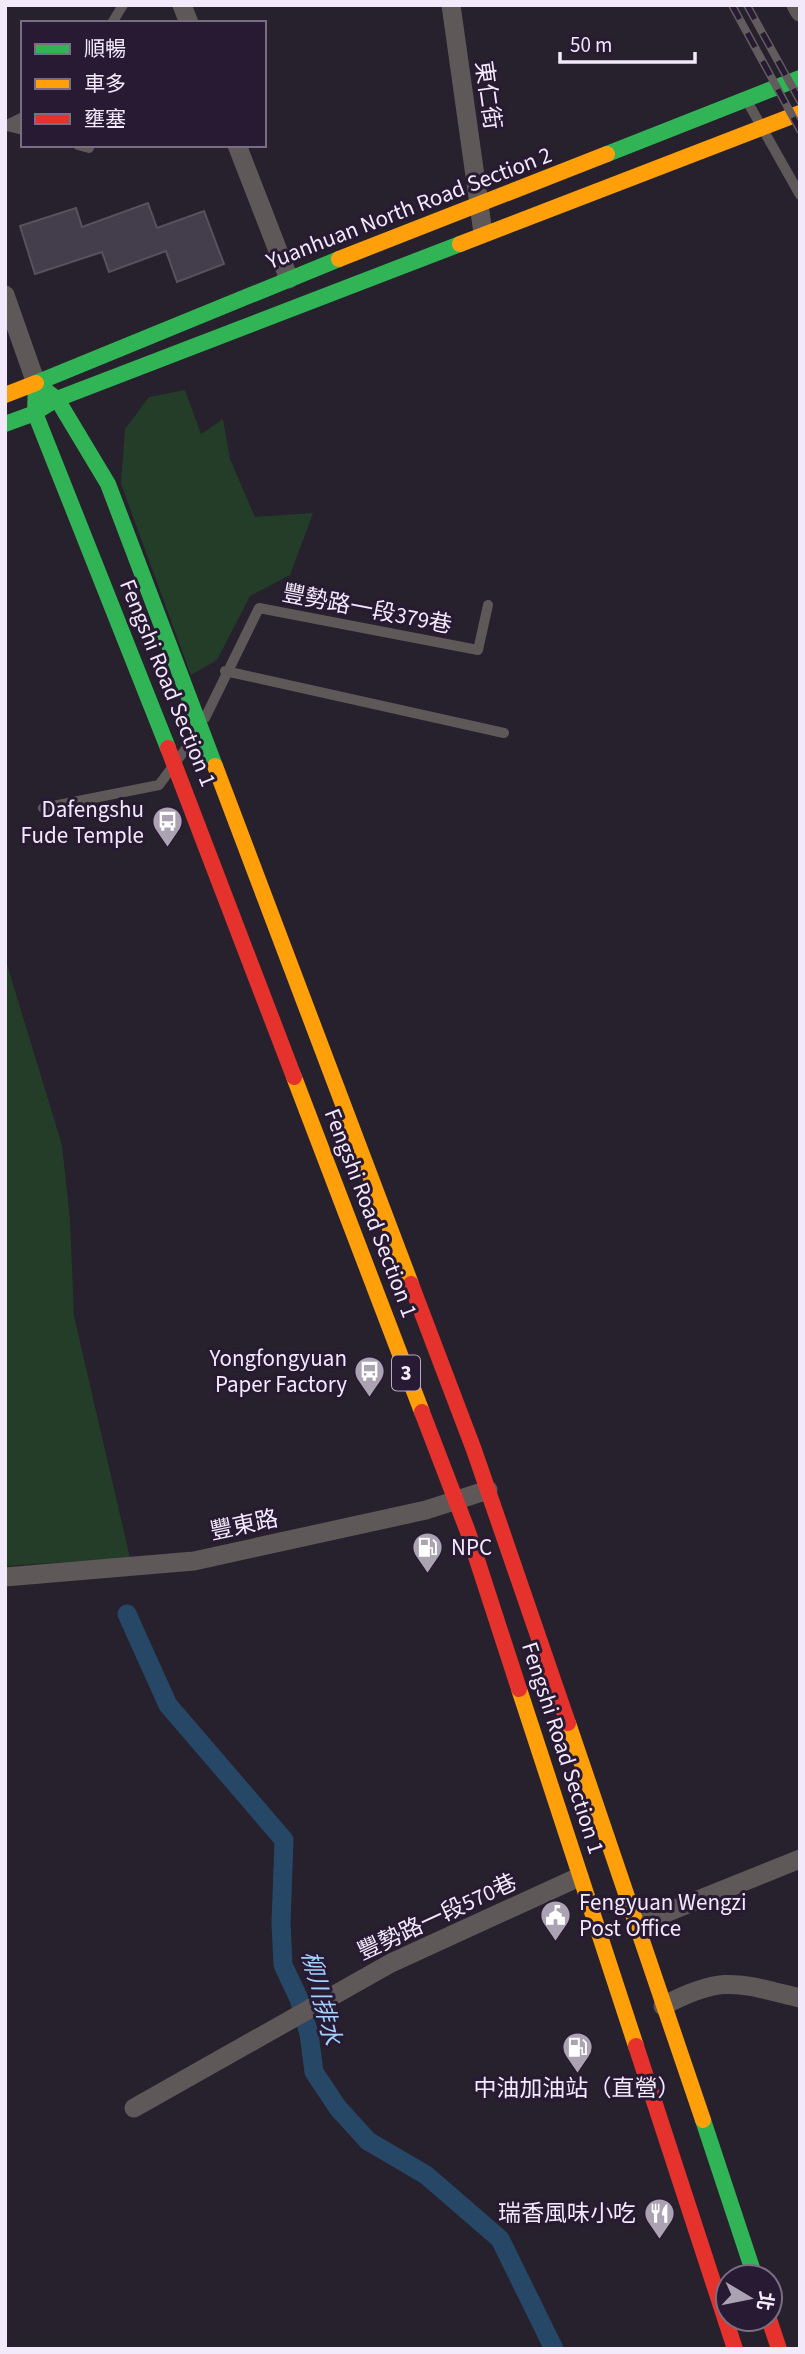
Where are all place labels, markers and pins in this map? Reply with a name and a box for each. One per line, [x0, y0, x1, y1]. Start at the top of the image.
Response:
place label: Dafengshu Fude Temple [20, 793, 144, 852]
bus stop icon: Dafengshu Fude Temple [150, 805, 184, 849]
place label: Yongfongyuan Paper Factory [208, 1342, 347, 1401]
bus stop icon: Yongfongyuan Paper Factory [353, 1354, 387, 1398]
fuel station icon: NPC [411, 1530, 445, 1574]
place label: NPC [451, 1531, 492, 1564]
place label: Fengyuan Wengzi Post Office [579, 1886, 747, 1945]
public building icon: Fengyuan Wengzi Post Office [539, 1898, 573, 1942]
fuel station icon: 中油加油站（直營） [560, 2030, 594, 2074]
place label: 中油加油站（直營） [474, 2072, 681, 2105]
restaurant icon: 瑞香風味小吃 [642, 2196, 676, 2240]
place label: 瑞香風味小吃 [498, 2197, 636, 2230]

